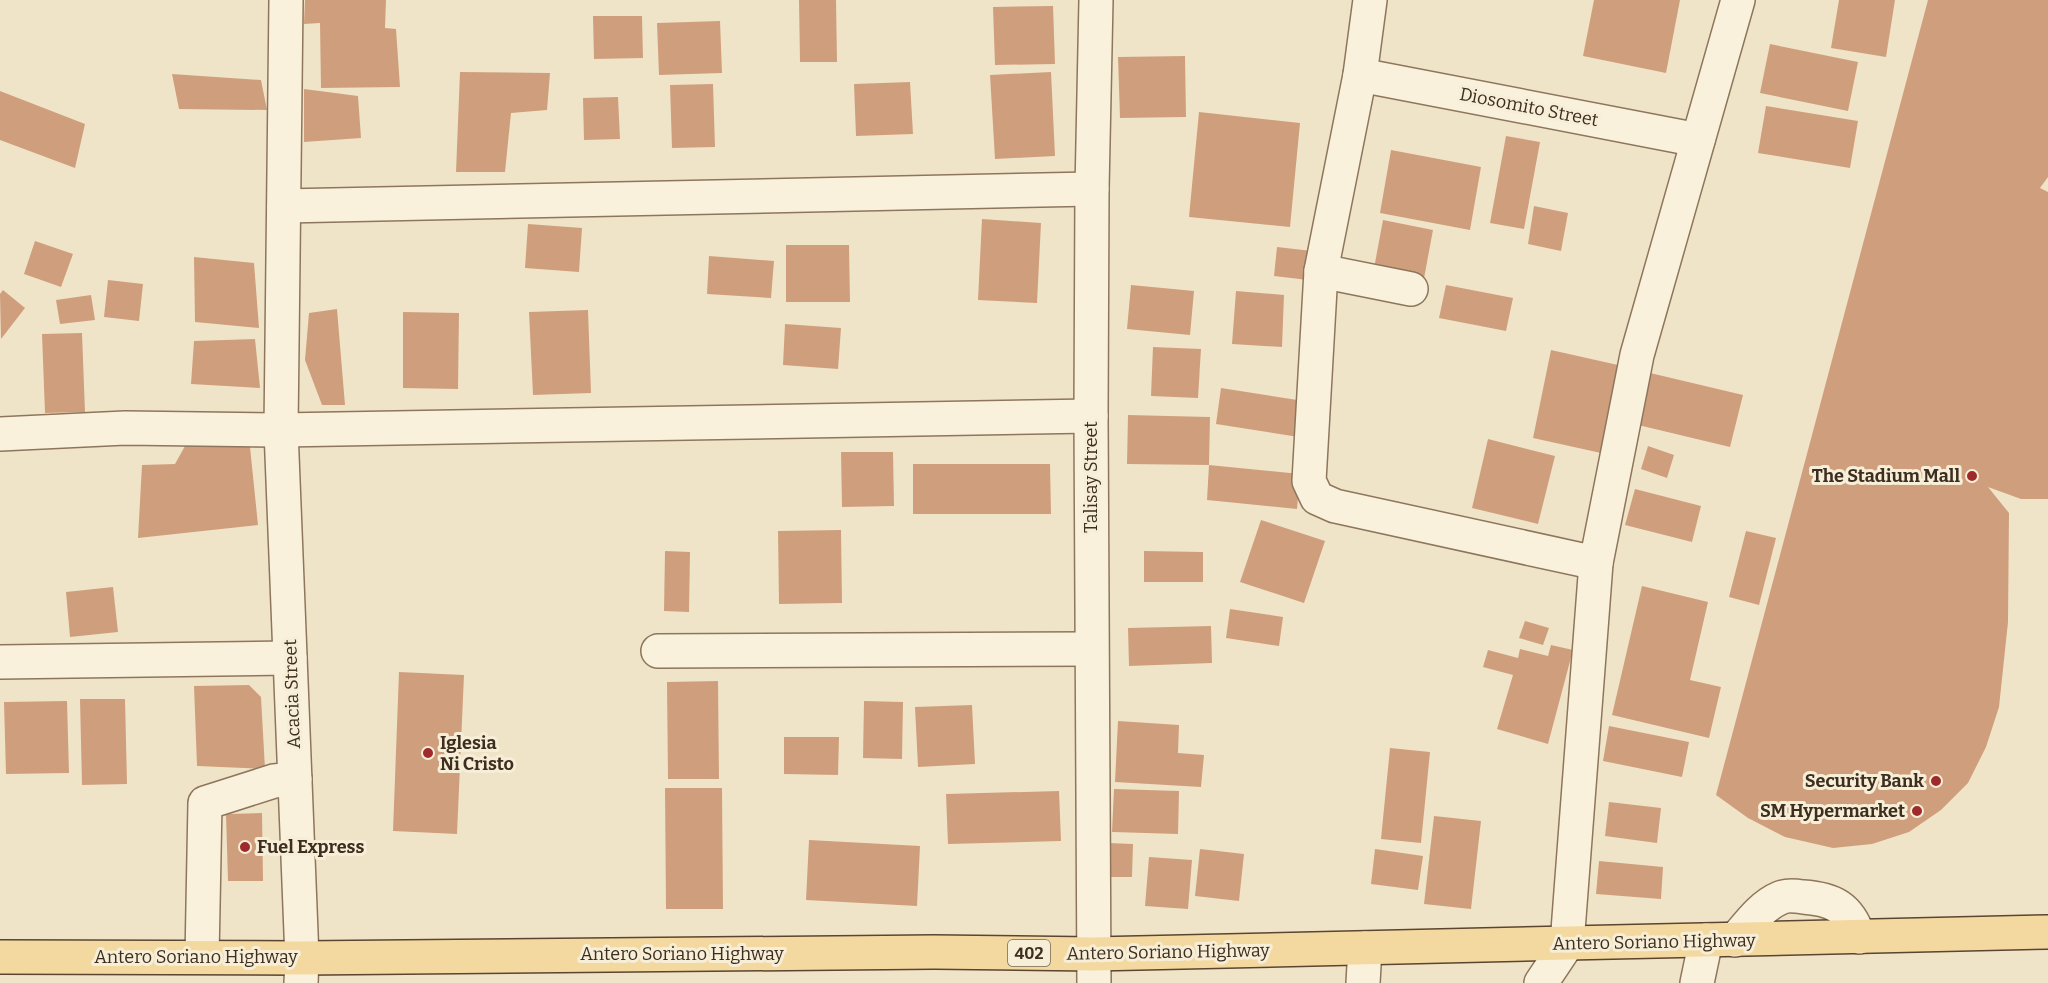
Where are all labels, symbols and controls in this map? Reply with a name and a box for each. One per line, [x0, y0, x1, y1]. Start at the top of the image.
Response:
street label: Diosomito Street [1458, 83, 1601, 131]
street label: Talisay Street [1080, 421, 1102, 533]
place label: The Stadium Mall [1812, 465, 1960, 487]
marker: The Stadium Mall [1965, 469, 1979, 483]
street label: Acacia Street [279, 638, 305, 749]
place label: Iglesia Ni Cristo [440, 732, 514, 775]
marker: Iglesia Ni Cristo [421, 746, 435, 760]
place label: Security Bank [1805, 770, 1924, 792]
marker: Security Bank [1929, 774, 1943, 788]
place label: SM Hypermarket [1760, 800, 1905, 822]
marker: SM Hypermarket [1910, 804, 1924, 818]
place label: Fuel Express [257, 836, 364, 858]
marker: Fuel Express [238, 840, 252, 854]
street label: Antero Soriano Highway [1552, 929, 1756, 955]
street label: Antero Soriano Highway [1066, 939, 1270, 965]
road number: 402 [1008, 940, 1050, 966]
street label: Antero Soriano Highway [580, 943, 784, 965]
street label: Antero Soriano Highway [94, 946, 298, 968]

